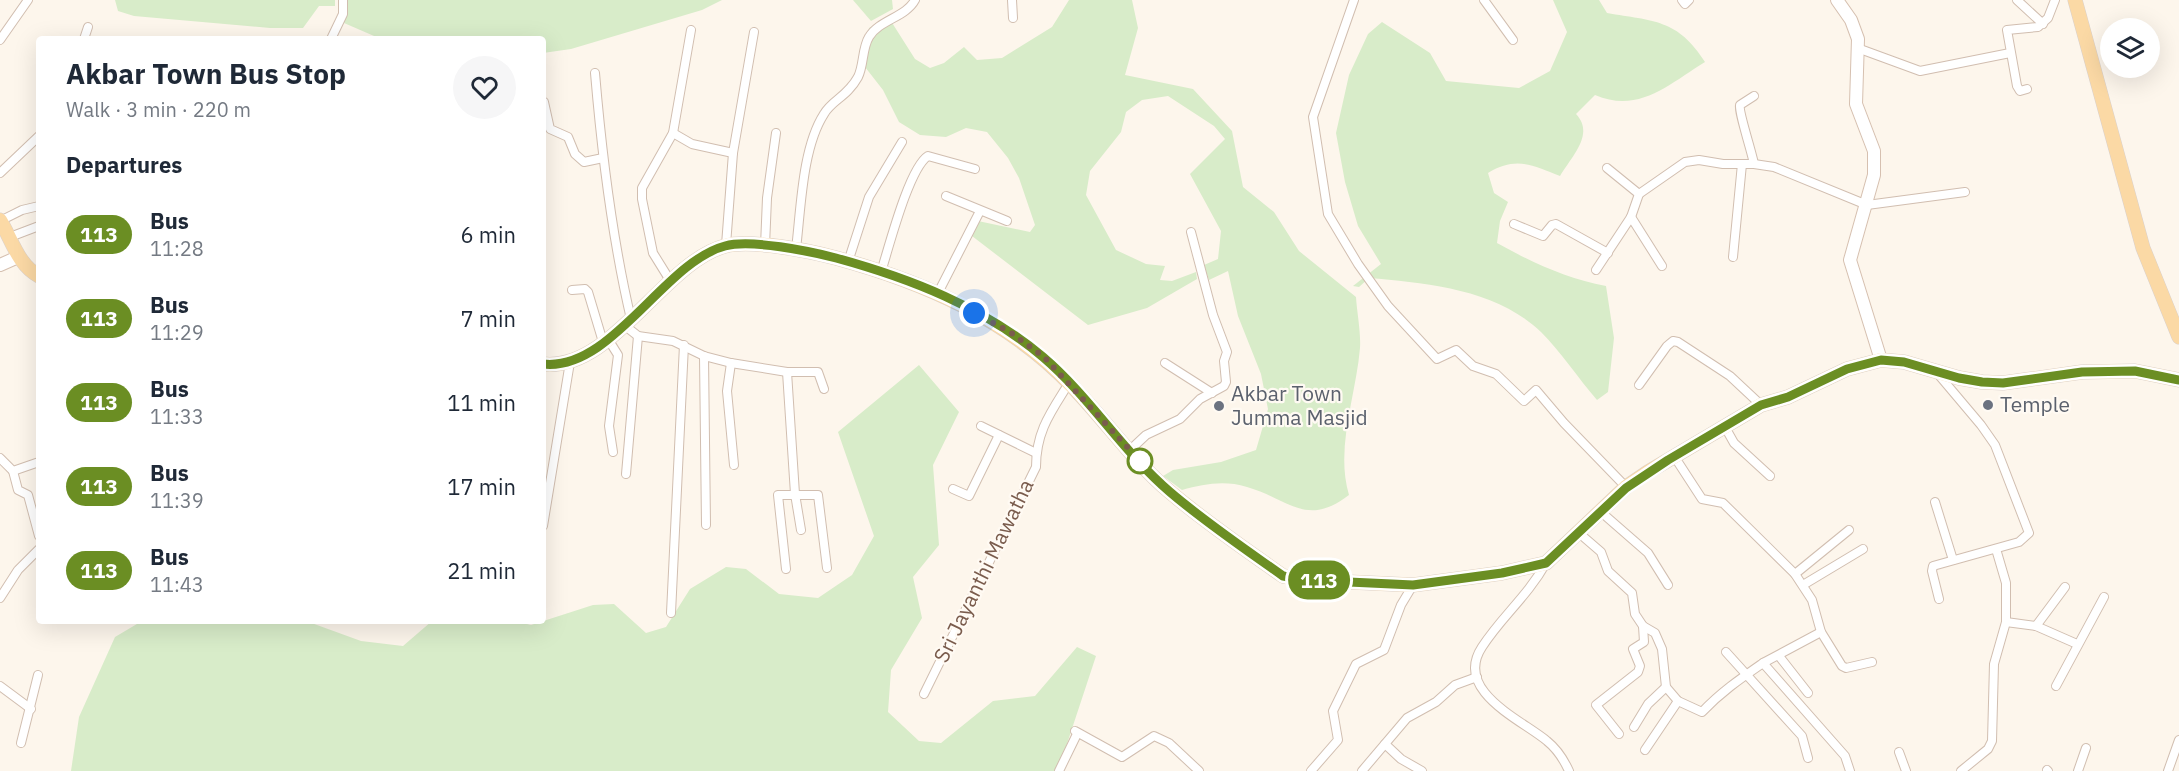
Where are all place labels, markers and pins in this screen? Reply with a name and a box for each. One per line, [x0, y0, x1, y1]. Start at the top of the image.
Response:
place label: Akbar Town Jumma Masjid [1231, 379, 1368, 431]
place label: Temple [2000, 390, 2070, 418]
marker: Temple [1981, 398, 1995, 412]
marker: Akbar Town Jumma Masjid [1212, 399, 1226, 413]
unlabelled marker [1127, 448, 1153, 474]

